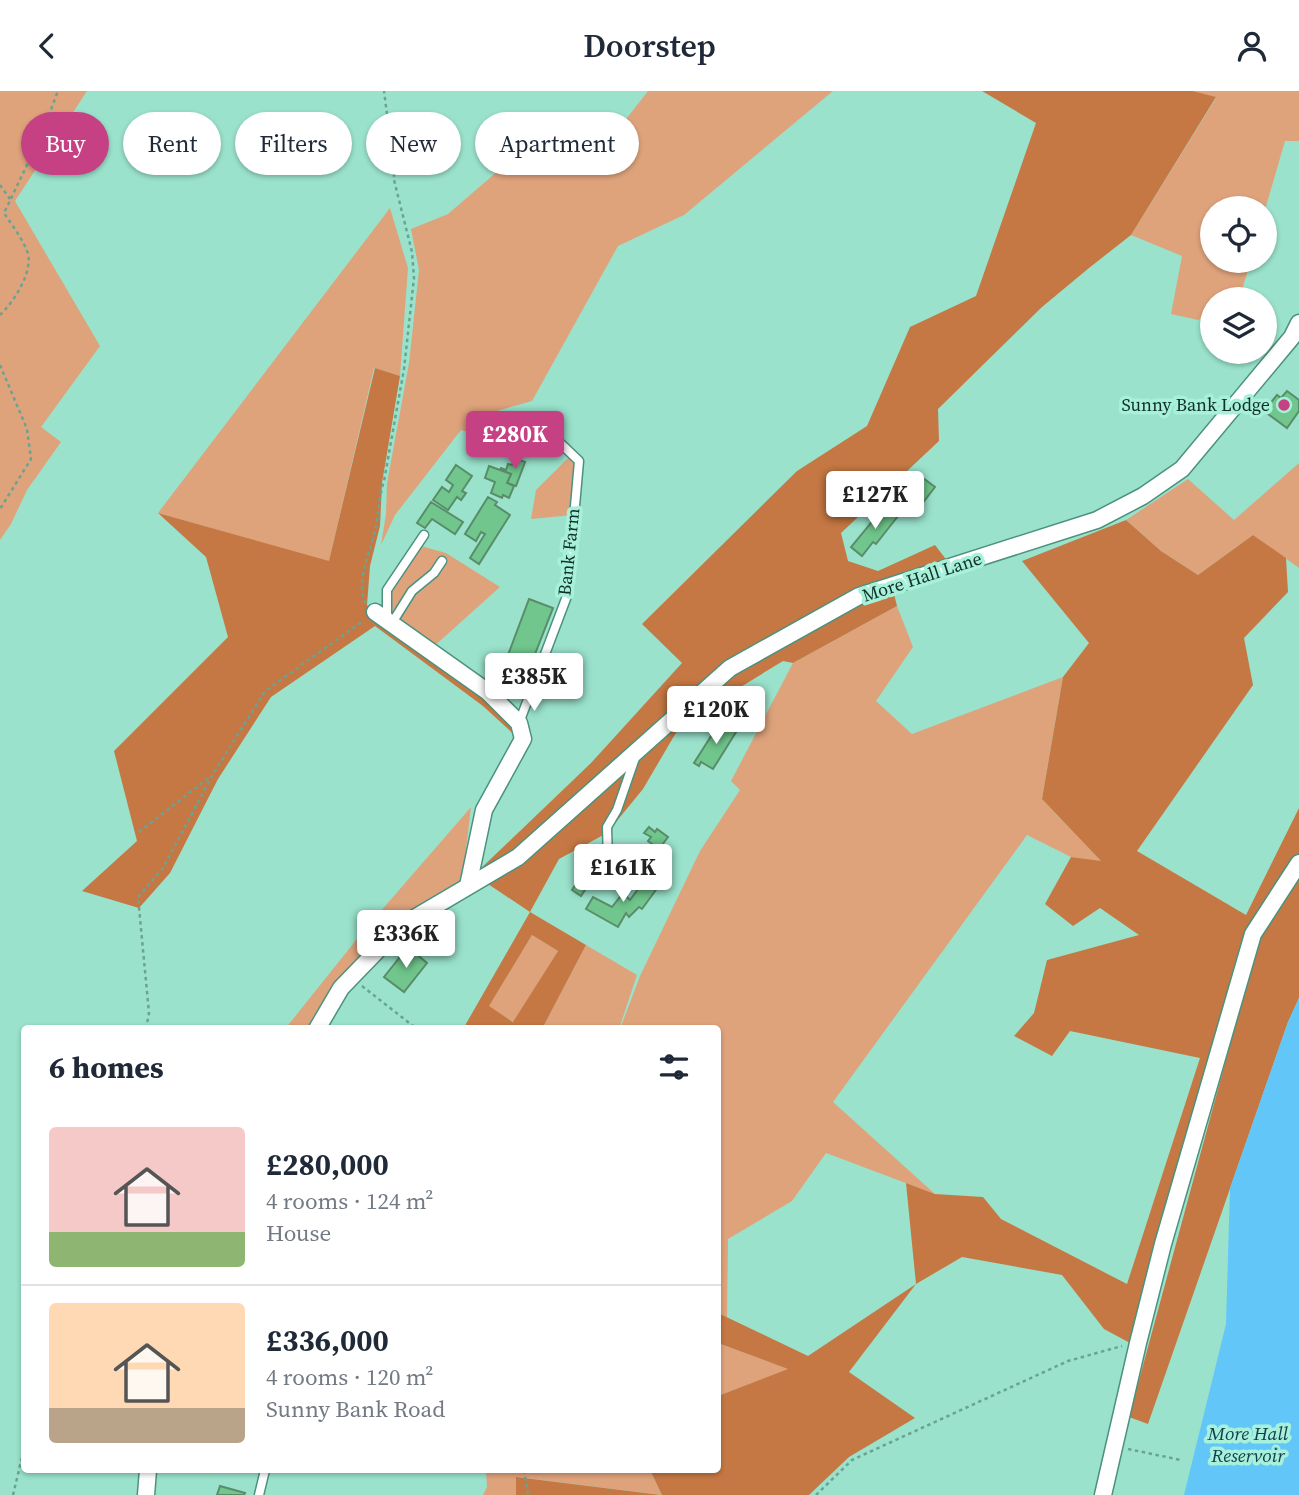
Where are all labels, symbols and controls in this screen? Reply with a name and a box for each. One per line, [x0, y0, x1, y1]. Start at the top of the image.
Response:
text: Doorstep [583, 24, 716, 68]
icon: back [28, 27, 66, 65]
icon: person [1233, 27, 1271, 65]
chip: Buy [21, 112, 109, 175]
chip: Rent [123, 112, 221, 175]
chip: Filters [235, 112, 352, 175]
chip: New [366, 112, 461, 175]
chip: Apartment [475, 112, 639, 175]
map controls [1200, 196, 1277, 364]
button: locate [1200, 196, 1277, 273]
button: layers [1200, 287, 1277, 364]
place label: Sunny Bank Lodge [1121, 392, 1270, 417]
marker: Sunny Bank Lodge [1276, 397, 1292, 413]
pin: £280K [466, 411, 564, 471]
text: £280K [482, 418, 548, 450]
pin: £127K [826, 471, 924, 531]
text: £127K [842, 478, 908, 510]
street label: Bank Farm [551, 507, 586, 597]
street label: More Hall Lane [859, 545, 985, 608]
pin: £385K [485, 653, 583, 713]
text: £385K [501, 660, 567, 692]
pin: £120K [667, 687, 765, 746]
text: £120K [683, 693, 749, 725]
pin: £161K [574, 845, 672, 904]
text: £161K [590, 851, 656, 883]
pin: £336K [357, 911, 455, 970]
text: £336K [373, 917, 439, 949]
text: 6 homes [49, 1047, 164, 1088]
icon: filters [655, 1048, 693, 1086]
text: £280,000 [266, 1144, 389, 1185]
icon: home [105, 1155, 189, 1239]
text: 4 rooms · 124 m² [266, 1185, 433, 1217]
text: House [266, 1217, 331, 1249]
text: £336,000 [266, 1320, 389, 1361]
icon: home [105, 1331, 189, 1415]
text: 4 rooms · 120 m² [266, 1361, 433, 1393]
text: Sunny Bank Road [266, 1393, 445, 1425]
water label: More Hall Reservoir [1207, 1420, 1289, 1468]

